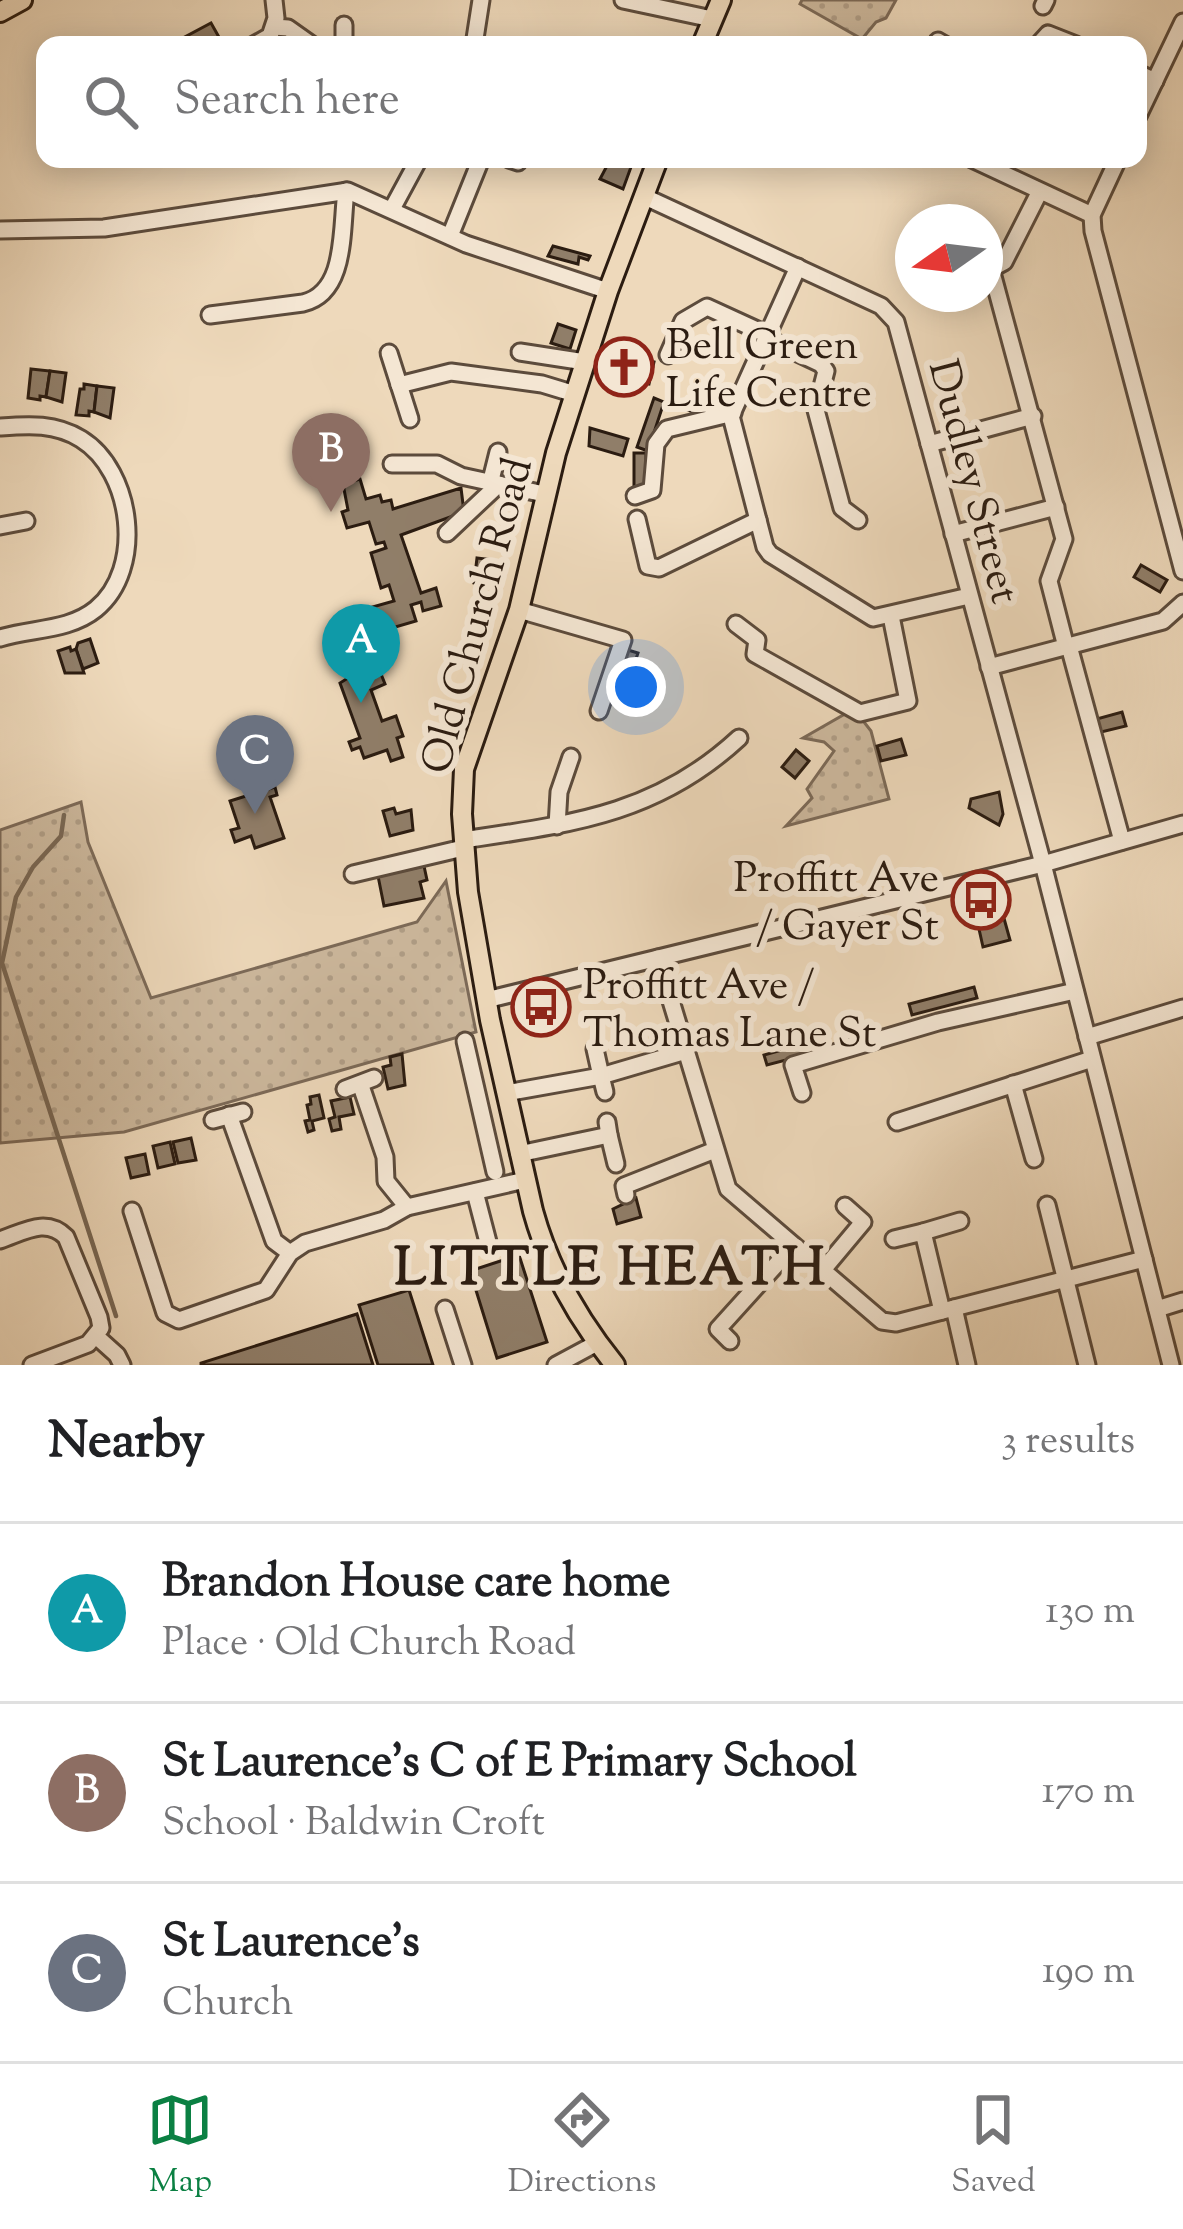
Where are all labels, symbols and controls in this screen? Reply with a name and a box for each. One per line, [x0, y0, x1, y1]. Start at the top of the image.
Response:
search box [36, 36, 1147, 168]
icon: search [78, 69, 144, 135]
text: Search here [174, 70, 400, 135]
north arrow [895, 204, 1003, 312]
place label: Bell Green Life Centre [666, 318, 872, 426]
church icon: Bell Green Life Centre [593, 336, 655, 398]
street label: Dudley Street [910, 354, 1032, 611]
pin: B [292, 413, 370, 512]
street label: Old Church Road [409, 452, 551, 781]
pin: A [322, 604, 400, 703]
your location [606, 657, 666, 717]
pin: C [216, 715, 294, 814]
place label: Proffitt Ave / Gayer St [734, 851, 939, 959]
bus stop icon: Proffitt Ave / Gayer St [950, 869, 1012, 931]
place label: Proffitt Ave / Thomas Lane St [583, 958, 876, 1066]
bus stop icon: Proffitt Ave / Thomas Lane St [510, 976, 572, 1038]
district label: LITTLE HEATH [394, 1232, 828, 1310]
text: Nearby [48, 1407, 205, 1480]
text: 3 results [1001, 1415, 1135, 1471]
text: Brandon House care home [162, 1552, 670, 1617]
text: A [71, 1585, 103, 1641]
text: 130 m [1045, 1585, 1135, 1641]
text: Place · Old Church Road [162, 1617, 576, 1673]
text: St Laurence's C of E Primary School [162, 1732, 857, 1797]
text: B [75, 1765, 99, 1821]
text: 170 m [1042, 1765, 1135, 1821]
text: School · Baldwin Croft [162, 1797, 545, 1853]
text: St Laurence's [162, 1912, 420, 1977]
text: C [71, 1945, 103, 2001]
text: 190 m [1042, 1945, 1135, 2001]
text: Church [162, 1977, 293, 2033]
tab: Map [147, 2087, 213, 2207]
tab: Directions [508, 2087, 657, 2207]
tab: Saved [951, 2087, 1036, 2207]

